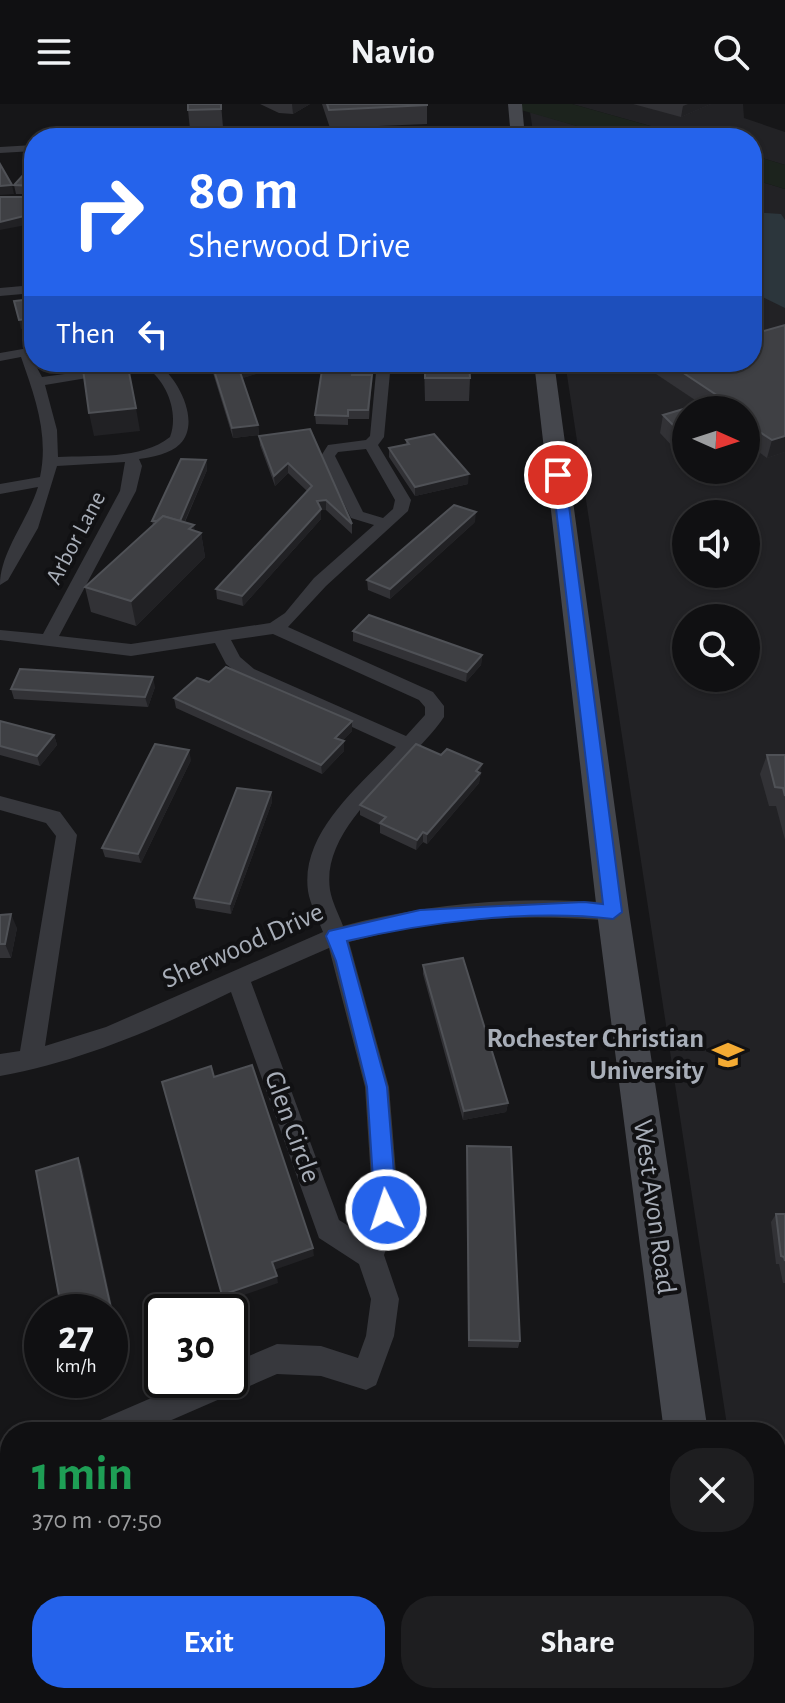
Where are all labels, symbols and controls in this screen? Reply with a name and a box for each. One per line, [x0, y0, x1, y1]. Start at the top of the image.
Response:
icon: menu [32, 30, 76, 74]
icon: search [709, 30, 753, 74]
text: Navio [350, 34, 435, 70]
icon: right [56, 160, 160, 264]
text: 80 m [188, 163, 298, 219]
text: Sherwood Drive [188, 228, 411, 264]
icon: left [131, 312, 175, 356]
text: Then [56, 319, 115, 349]
north arrow [672, 396, 760, 484]
map controls [672, 396, 760, 692]
pin [524, 441, 592, 509]
icon: arrive [536, 453, 580, 497]
street label: Arbor Lane [42, 488, 110, 588]
button: sound [672, 500, 760, 588]
button: search [672, 604, 760, 692]
street label: Sherwood Drive [158, 898, 328, 994]
place label: Rochester Christian University [487, 1025, 704, 1085]
school or university icon: Rochester Christian University [711, 1038, 745, 1072]
street label: Glen Circle [259, 1068, 325, 1186]
street label: West Avon Road [628, 1118, 680, 1296]
position arrow [344, 1168, 428, 1252]
speed limit sign: 30 [144, 1294, 248, 1398]
text: 27 [58, 1316, 94, 1356]
text: km/h [55, 1356, 97, 1376]
button: close [670, 1448, 754, 1532]
text: 1 min [32, 1451, 133, 1499]
text: 370 m · 07:50 [32, 1507, 162, 1533]
button: Exit [32, 1596, 385, 1688]
button: Share [401, 1596, 754, 1688]

